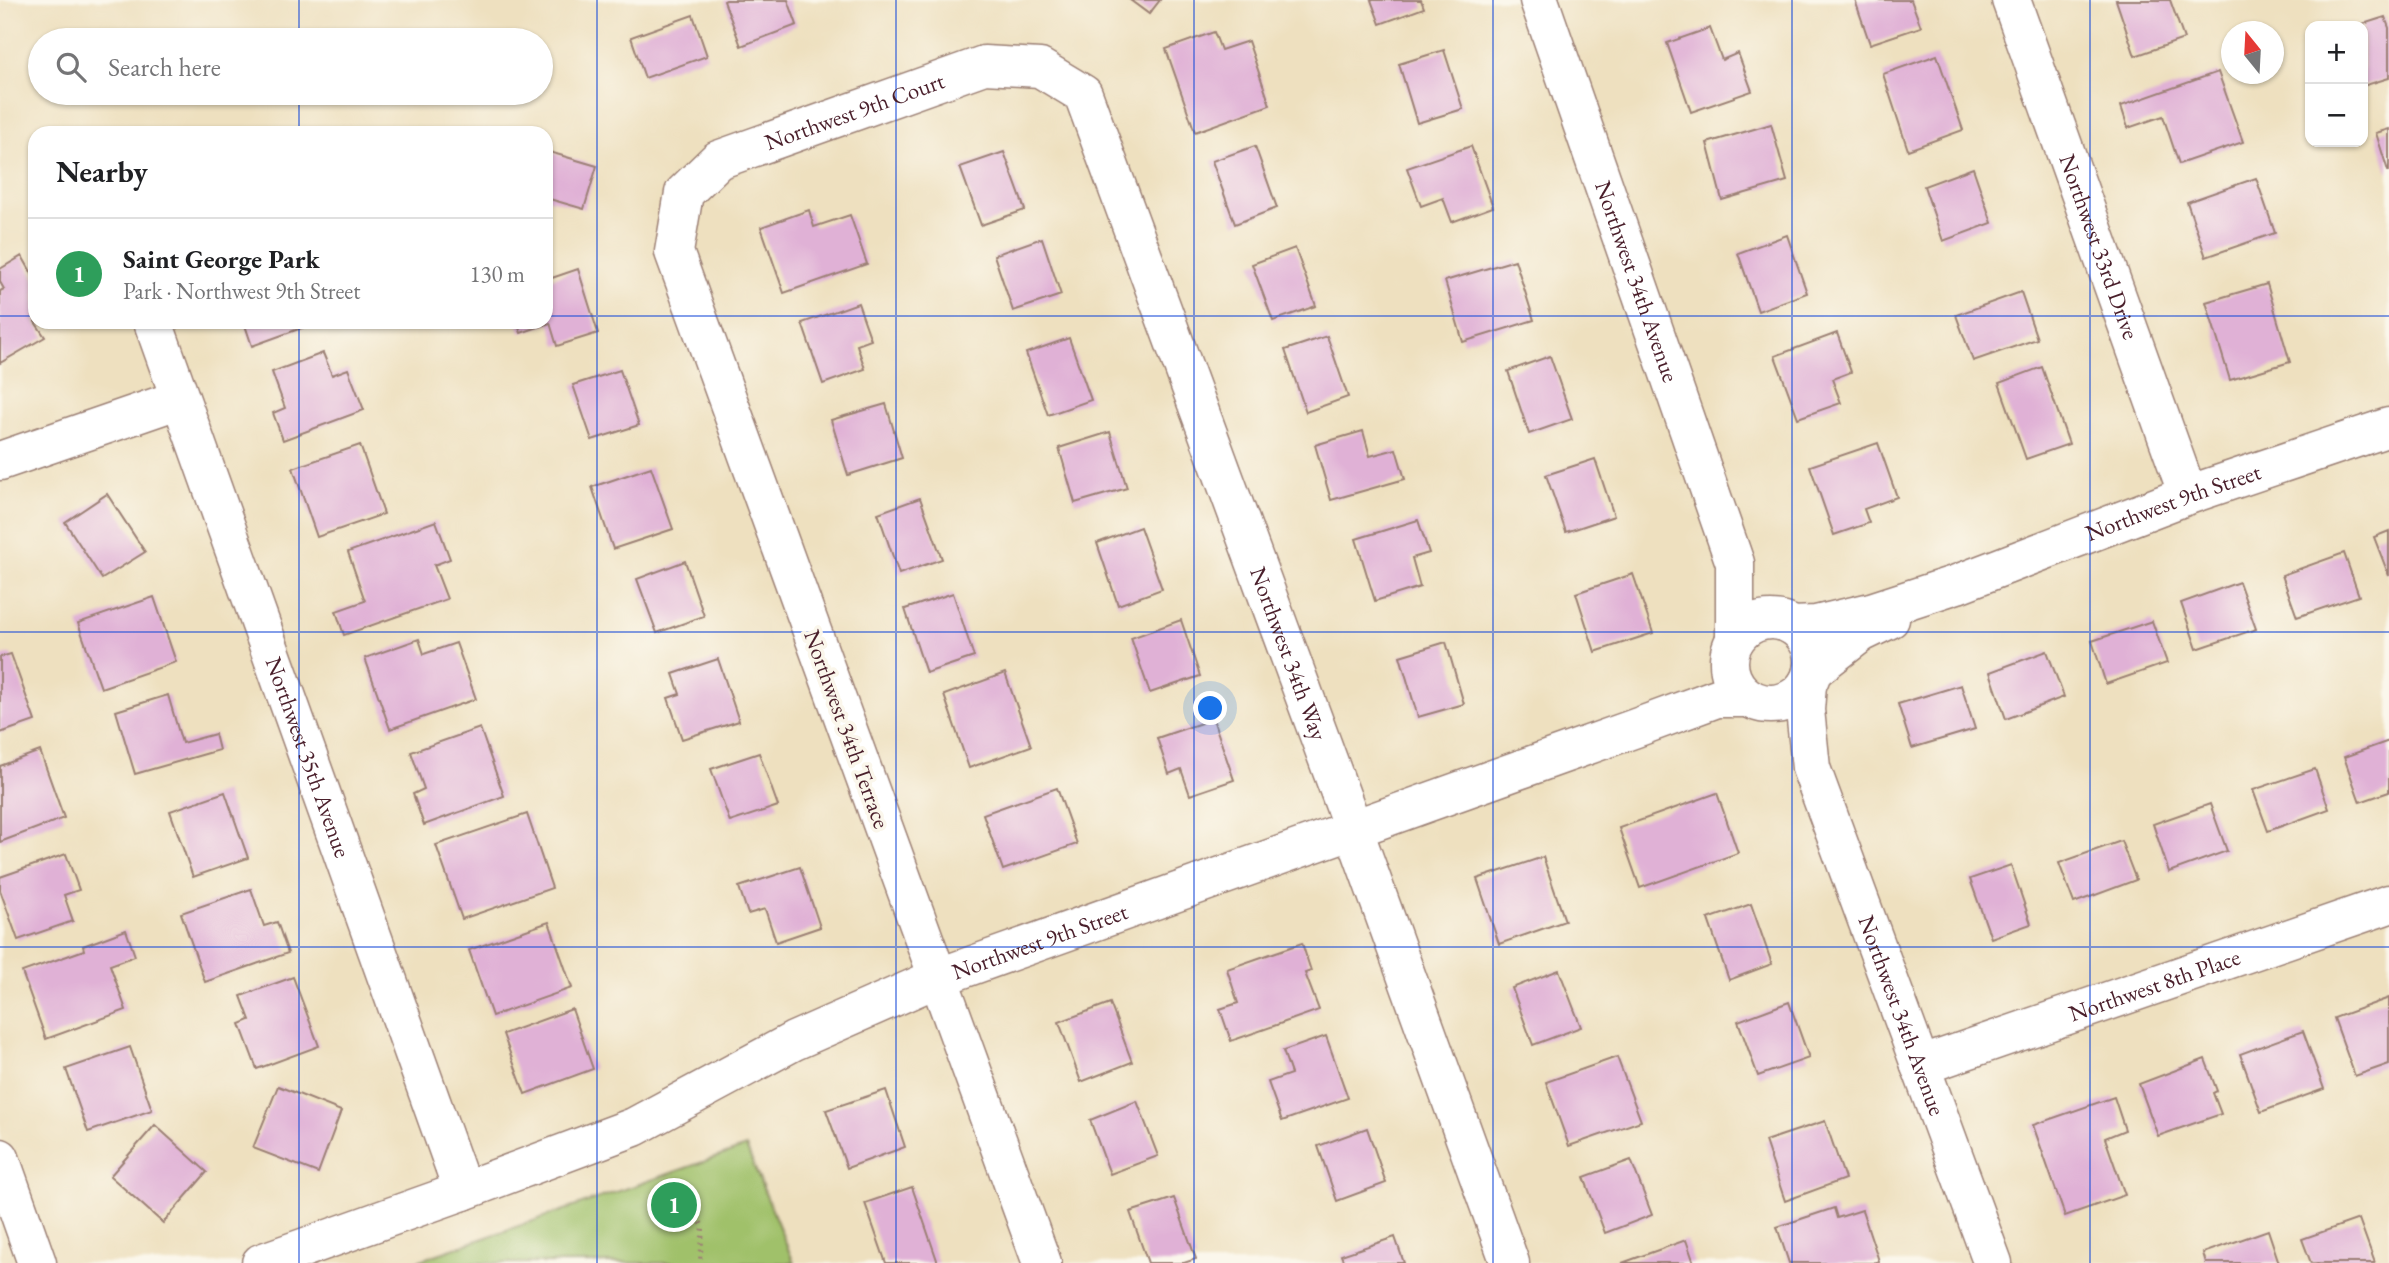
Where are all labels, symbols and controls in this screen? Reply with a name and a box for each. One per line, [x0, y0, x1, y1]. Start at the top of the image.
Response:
north arrow [2221, 21, 2284, 84]
map controls [2305, 21, 2368, 147]
button: + [2305, 21, 2368, 84]
search box [28, 28, 553, 105]
icon: search [52, 48, 90, 86]
text: Search here [108, 50, 221, 84]
street label: Northwest 9th Court [760, 65, 949, 157]
button: − [2305, 84, 2368, 147]
street label: Northwest 33rd Drive [2052, 150, 2146, 343]
text: Nearby [56, 152, 148, 191]
street label: Northwest 34th Avenue [1588, 177, 1686, 386]
text: Saint George Park [123, 242, 320, 276]
text: 1 [73, 259, 85, 289]
text: 130 m [469, 259, 525, 289]
text: Park · Northwest 9th Street [123, 276, 360, 306]
street label: Northwest 9th Street [2081, 456, 2265, 548]
street label: Northwest 34th Way [1243, 562, 1335, 745]
street label: Northwest 34th Terrace [797, 626, 897, 832]
street label: Northwest 35th Avenue [259, 653, 358, 862]
your location [1193, 691, 1227, 725]
street label: Northwest 9th Street [948, 896, 1132, 986]
street label: Northwest 34th Avenue [1851, 911, 1952, 1120]
street label: Northwest 8th Place [2065, 942, 2244, 1028]
pin: 1 [651, 1179, 697, 1231]

